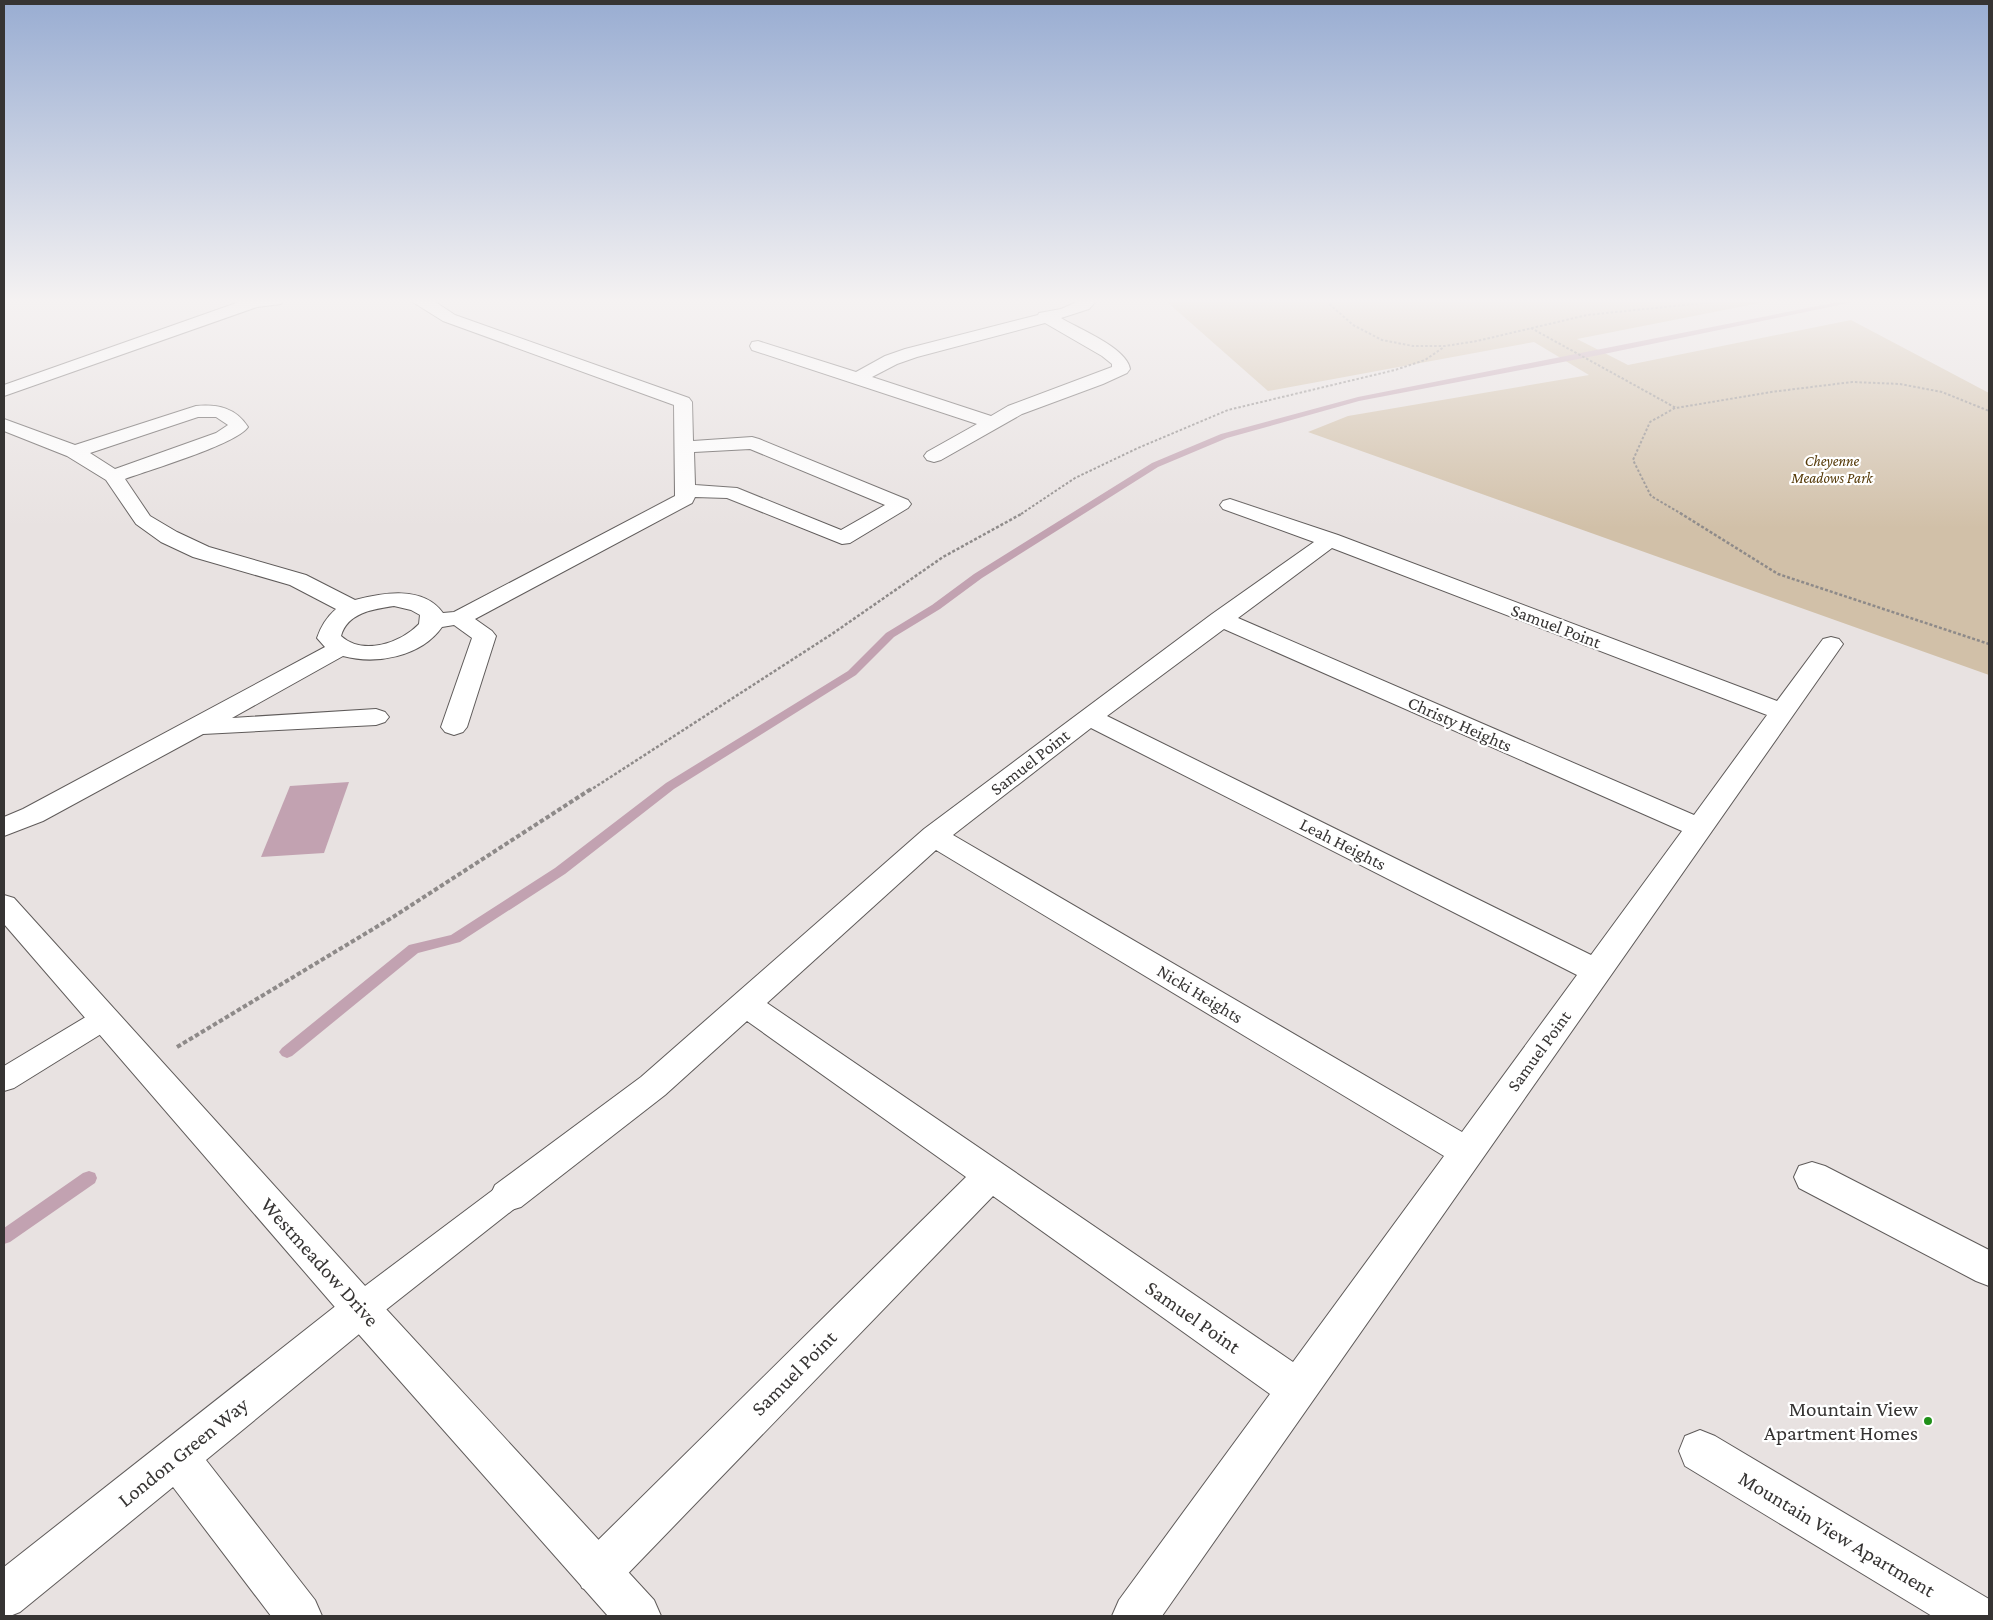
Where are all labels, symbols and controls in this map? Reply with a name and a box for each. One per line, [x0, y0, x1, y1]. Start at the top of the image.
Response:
park label: Cheyenne Meadows Park [1790, 453, 1874, 486]
street label: Samuel Point [1508, 600, 1605, 653]
street label: Christy Heights [1405, 692, 1515, 756]
street label: Samuel Point [987, 724, 1074, 799]
street label: Leah Heights [1297, 814, 1389, 874]
street label: Nicki Heights [1154, 961, 1246, 1027]
street label: Samuel Point [1503, 1006, 1576, 1095]
street label: Westmeadow Drive [256, 1193, 384, 1331]
street label: Samuel Point [1141, 1275, 1246, 1359]
street label: Samuel Point [746, 1325, 842, 1421]
street label: London Green Way [113, 1392, 253, 1512]
place label: Mountain View Apartment Homes [1764, 1397, 1919, 1445]
marker: Mountain View Apartment Homes [1922, 1415, 1934, 1427]
street label: Mountain View Apartment [1735, 1466, 1940, 1603]

